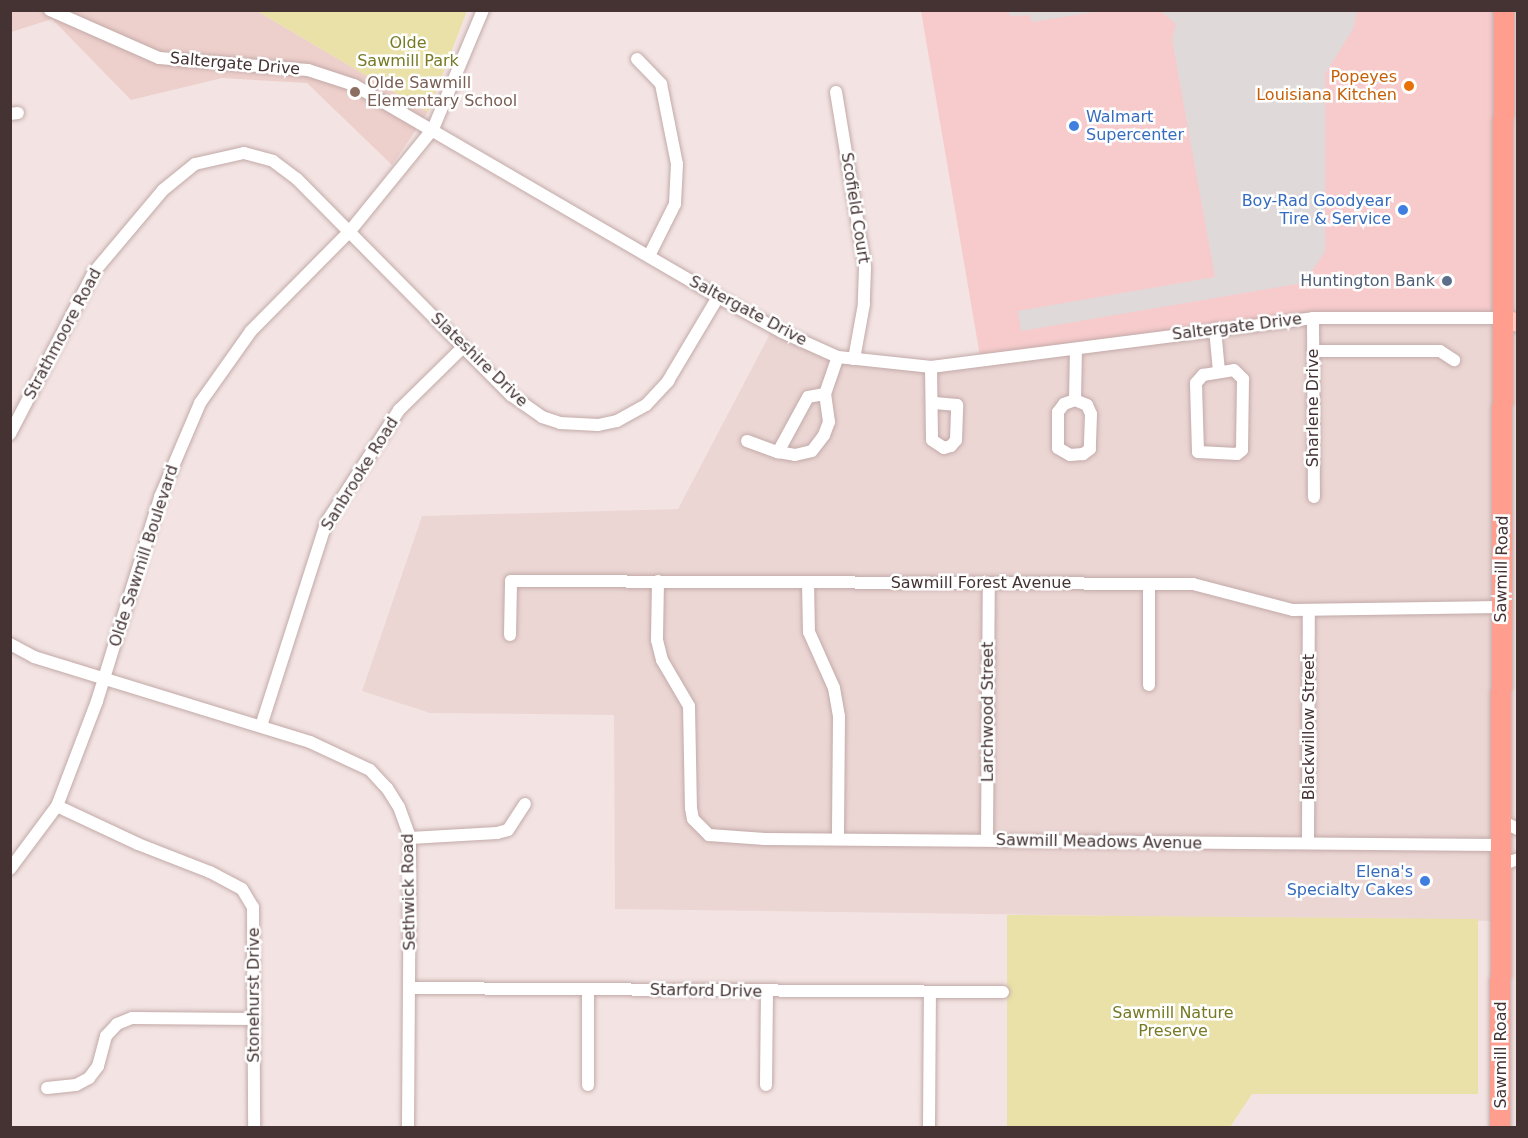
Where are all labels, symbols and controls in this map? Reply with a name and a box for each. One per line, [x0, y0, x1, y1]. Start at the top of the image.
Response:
park label: Olde Sawmill Park [357, 33, 459, 71]
street label: Saltergate Drive [169, 49, 301, 79]
place label: Popeyes Louisiana Kitchen [1256, 67, 1397, 105]
place label: Olde Sawmill Elementary School [367, 73, 517, 111]
marker: Popeyes Louisiana Kitchen [1402, 79, 1416, 93]
marker: Olde Sawmill Elementary School [348, 85, 362, 99]
place label: Walmart Supercenter [1086, 107, 1184, 145]
marker: Walmart Supercenter [1067, 119, 1081, 133]
street label: Scofield Court [837, 151, 873, 265]
place label: Boy-Rad Goodyear Tire & Service [1242, 191, 1391, 229]
marker: Boy-Rad Goodyear Tire & Service [1396, 203, 1410, 217]
street label: Strathmoore Road [20, 265, 106, 403]
place label: Huntington Bank [1300, 271, 1435, 291]
street label: Saltergate Drive [686, 272, 810, 350]
marker: Huntington Bank [1440, 274, 1454, 288]
street label: Slateshire Drive [427, 309, 531, 411]
street label: Saltergate Drive [1171, 310, 1303, 344]
street label: Sharlene Drive [1303, 349, 1323, 467]
street label: Sanbrooke Road [317, 414, 403, 534]
street label: Olde Sawmill Boulevard [105, 463, 183, 649]
street label: Sawmill Road [1491, 515, 1513, 623]
street label: Sawmill Forest Avenue [891, 573, 1071, 593]
street label: Larchwood Street [978, 642, 998, 782]
street label: Blackwillow Street [1299, 654, 1319, 800]
street label: Sawmill Meadows Avenue [996, 831, 1202, 853]
street label: Sethwick Road [398, 833, 420, 951]
place label: Elena's Specialty Cakes [1287, 862, 1413, 900]
marker: Elena's Specialty Cakes [1418, 874, 1432, 888]
street label: Stonehurst Drive [244, 927, 264, 1063]
street label: Starford Drive [650, 980, 762, 1002]
street label: Sawmill Road [1491, 1001, 1511, 1109]
park label: Sawmill Nature Preserve [1112, 1003, 1234, 1041]

